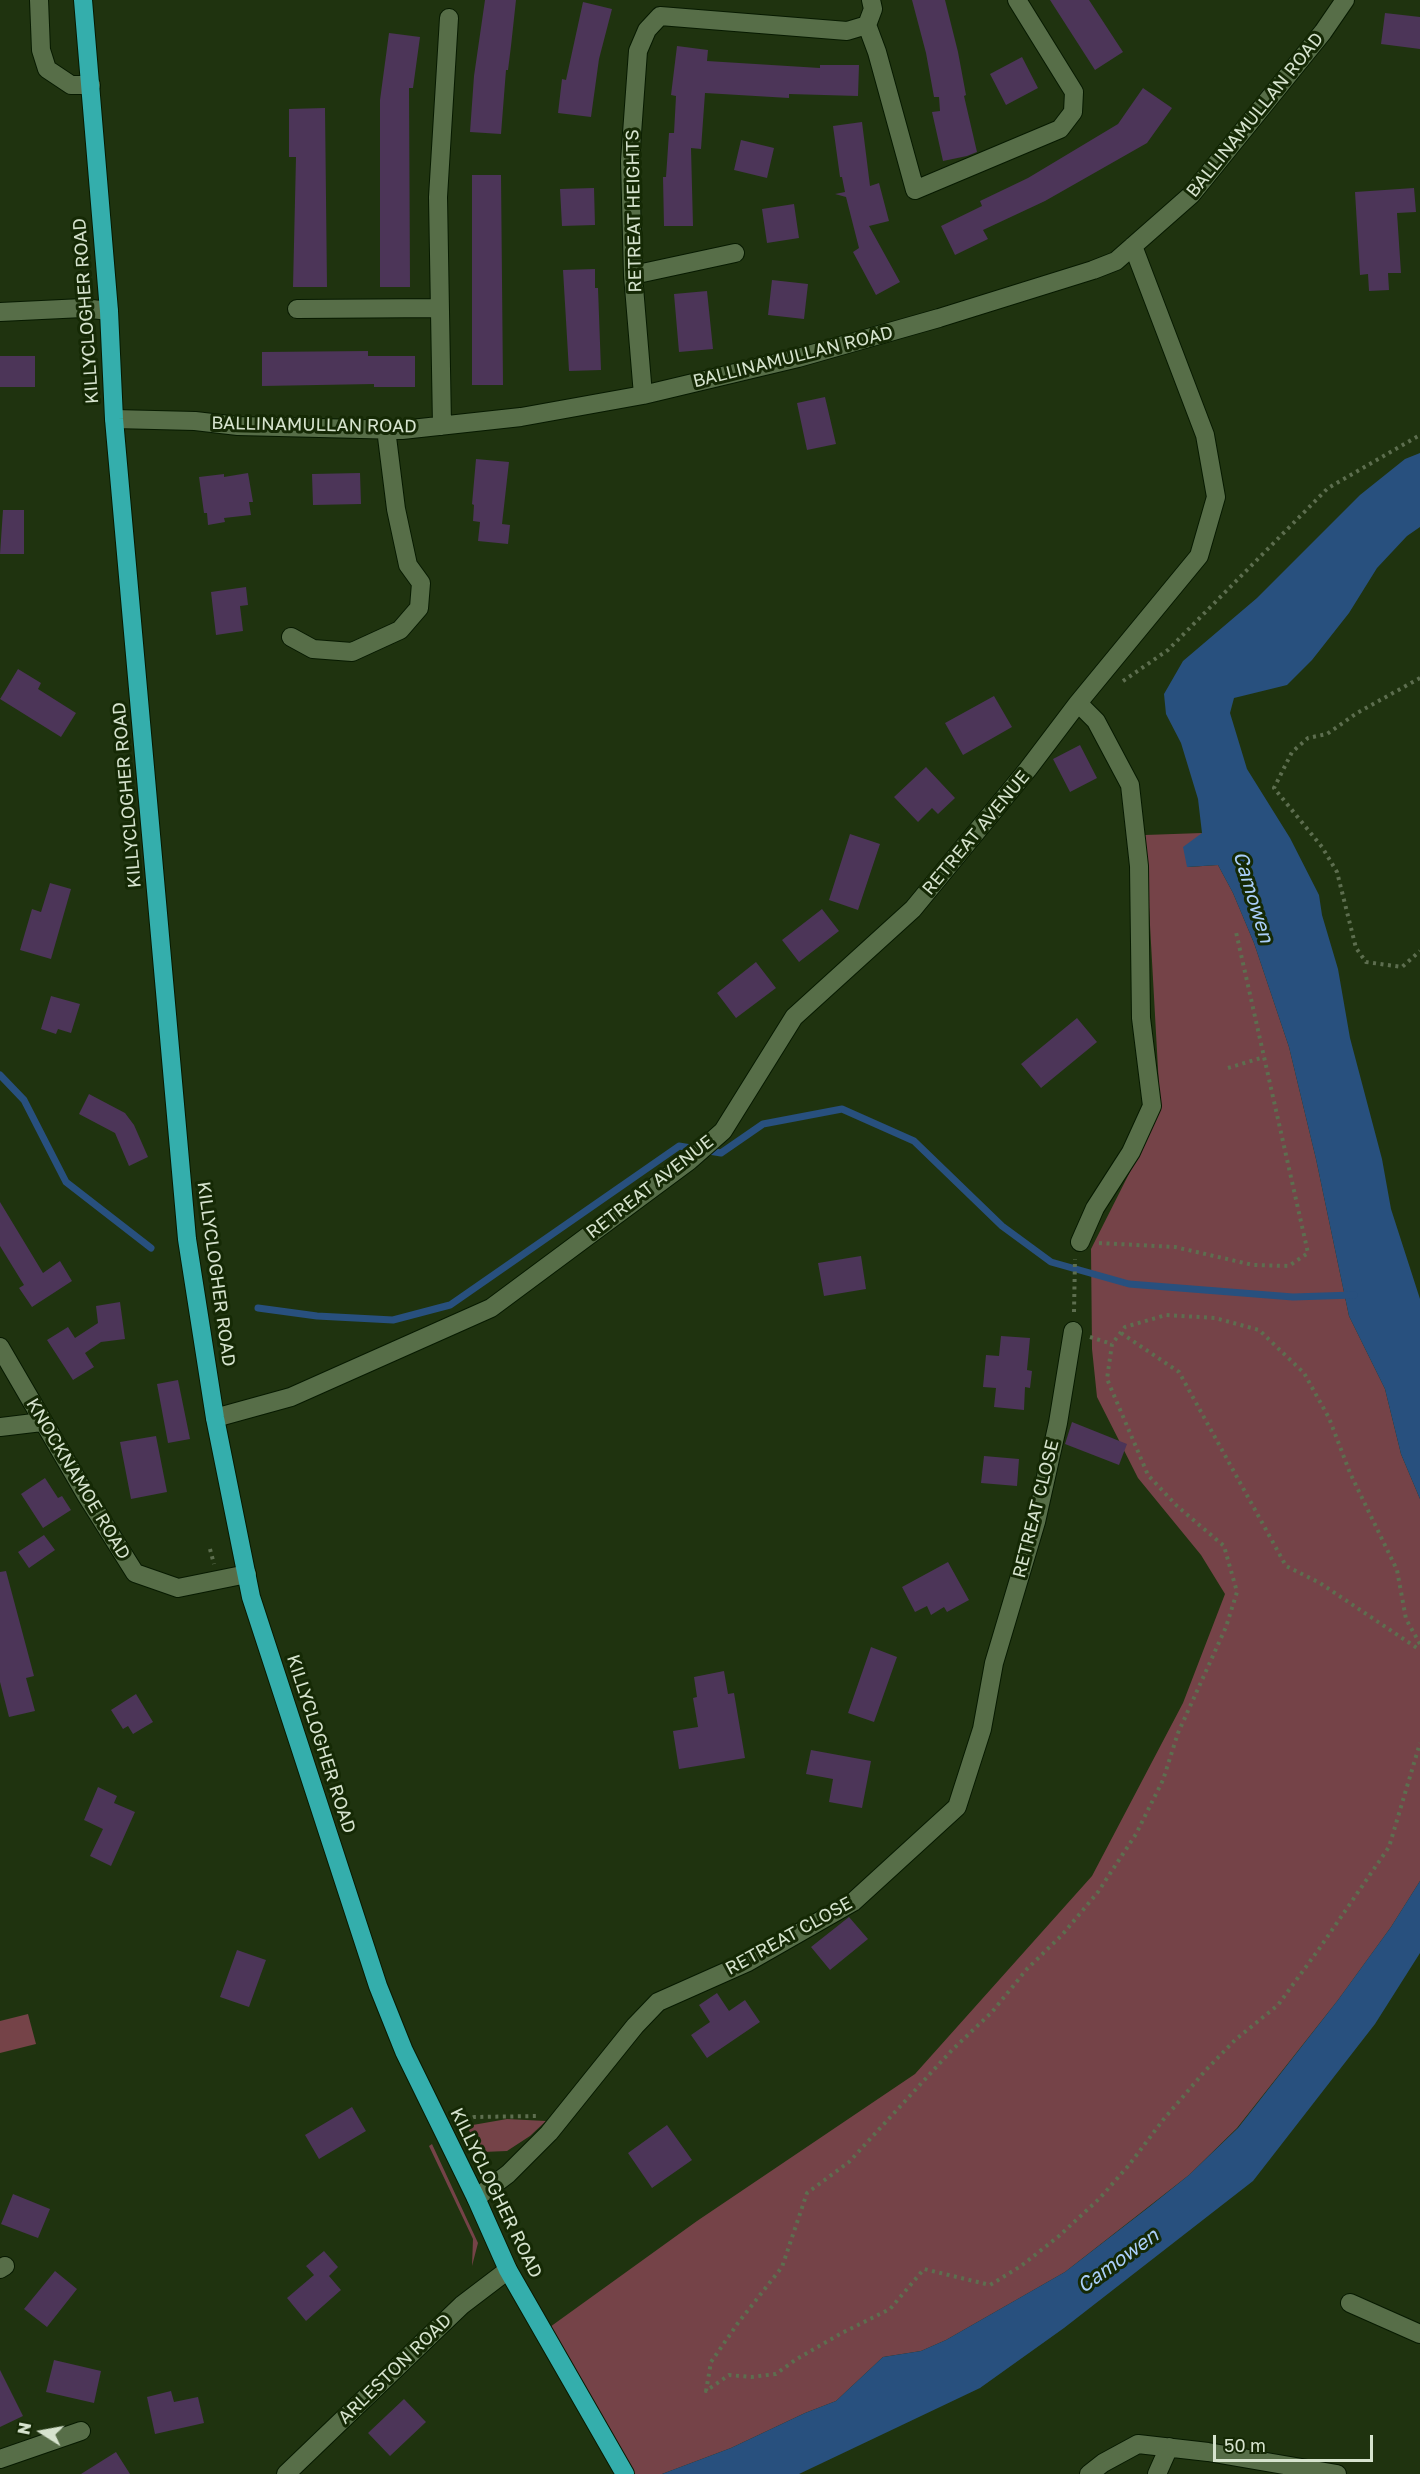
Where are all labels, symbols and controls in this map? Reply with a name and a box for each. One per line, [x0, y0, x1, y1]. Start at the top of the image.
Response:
street label: BALLINAMULLAN ROAD [1182, 28, 1328, 202]
street label: RETREAT HEIGHTS [622, 129, 646, 293]
street label: KILLYCLOGHER ROAD [69, 217, 103, 405]
street label: BALLINAMULLAN ROAD [691, 322, 895, 392]
street label: BALLINAMULLAN ROAD [211, 412, 417, 438]
street label: KILLYCLOGHER ROAD [108, 701, 146, 889]
street label: RETREAT AVENUE [918, 767, 1034, 899]
water label: Camowen [1228, 848, 1278, 946]
street label: RETREAT AVENUE [582, 1131, 718, 1243]
street label: KILLYCLOGHER ROAD [192, 1180, 240, 1368]
street label: KNOCKNAMOE ROAD [21, 1395, 135, 1563]
street label: RETREAT CLOSE [1008, 1438, 1064, 1580]
street label: KILLYCLOGHER ROAD [282, 1652, 360, 1836]
street label: RETREAT CLOSE [722, 1892, 856, 1980]
street label: KILLYCLOGHER ROAD [445, 2104, 547, 2282]
water label: Camowen [1073, 2224, 1163, 2298]
street label: ARLESTON ROAD [334, 2309, 456, 2429]
north arrow [12, 2402, 72, 2462]
text: N [13, 2421, 35, 2436]
scale bar [1216, 2423, 1376, 2461]
text: 50 m [1224, 2434, 1266, 2456]

